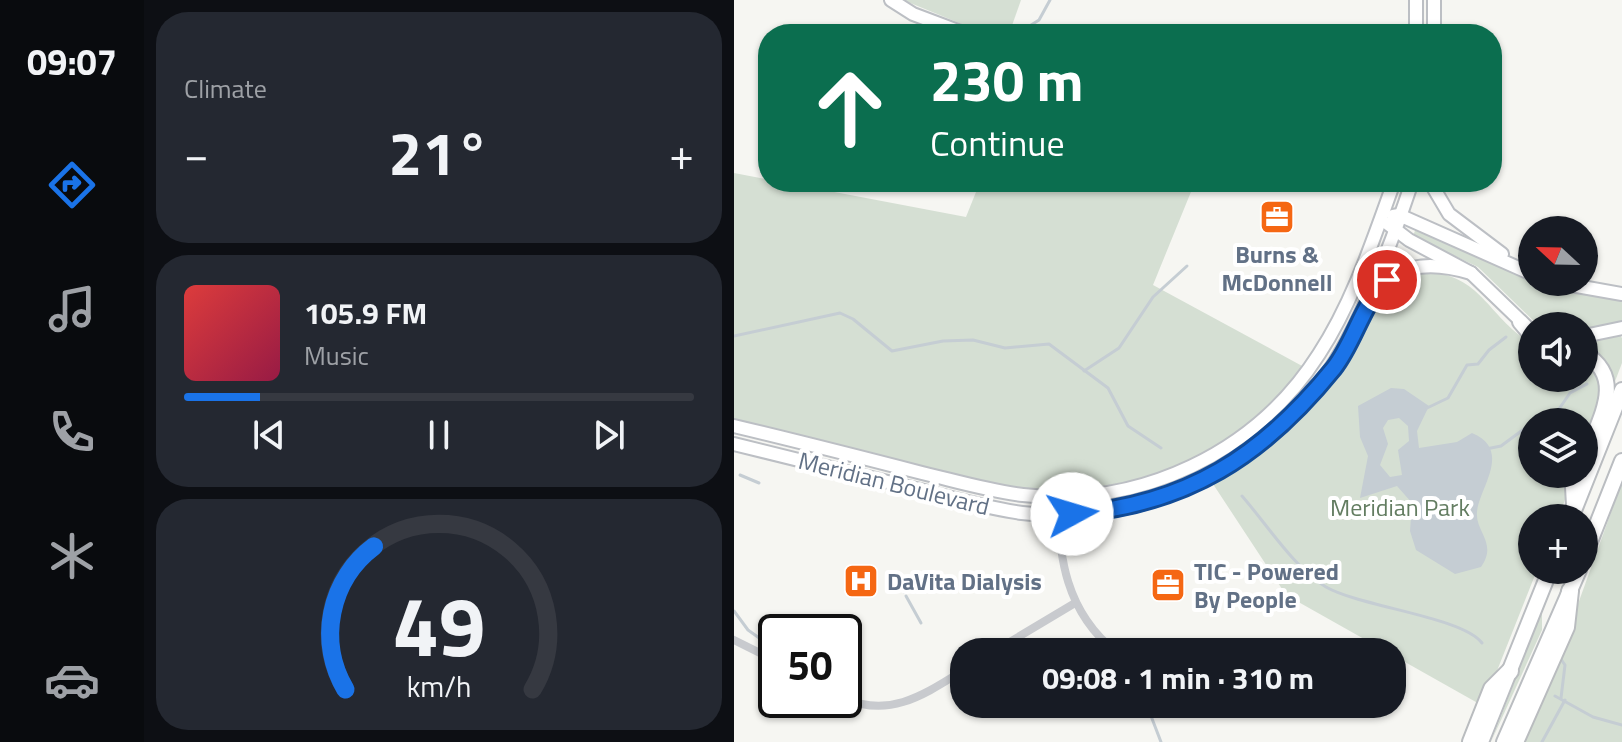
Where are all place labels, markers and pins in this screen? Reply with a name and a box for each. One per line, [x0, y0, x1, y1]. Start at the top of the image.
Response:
office icon: Burns & McDonnell [1258, 198, 1296, 236]
place label: Burns & McDonnell [1222, 236, 1332, 300]
pin [1353, 246, 1421, 314]
place label: TIC - Powered By People [1194, 553, 1339, 617]
hospital icon: DaVita Dialysis [842, 562, 880, 600]
place label: DaVita Dialysis [887, 563, 1042, 599]
office icon: TIC - Powered By People [1149, 566, 1187, 604]

